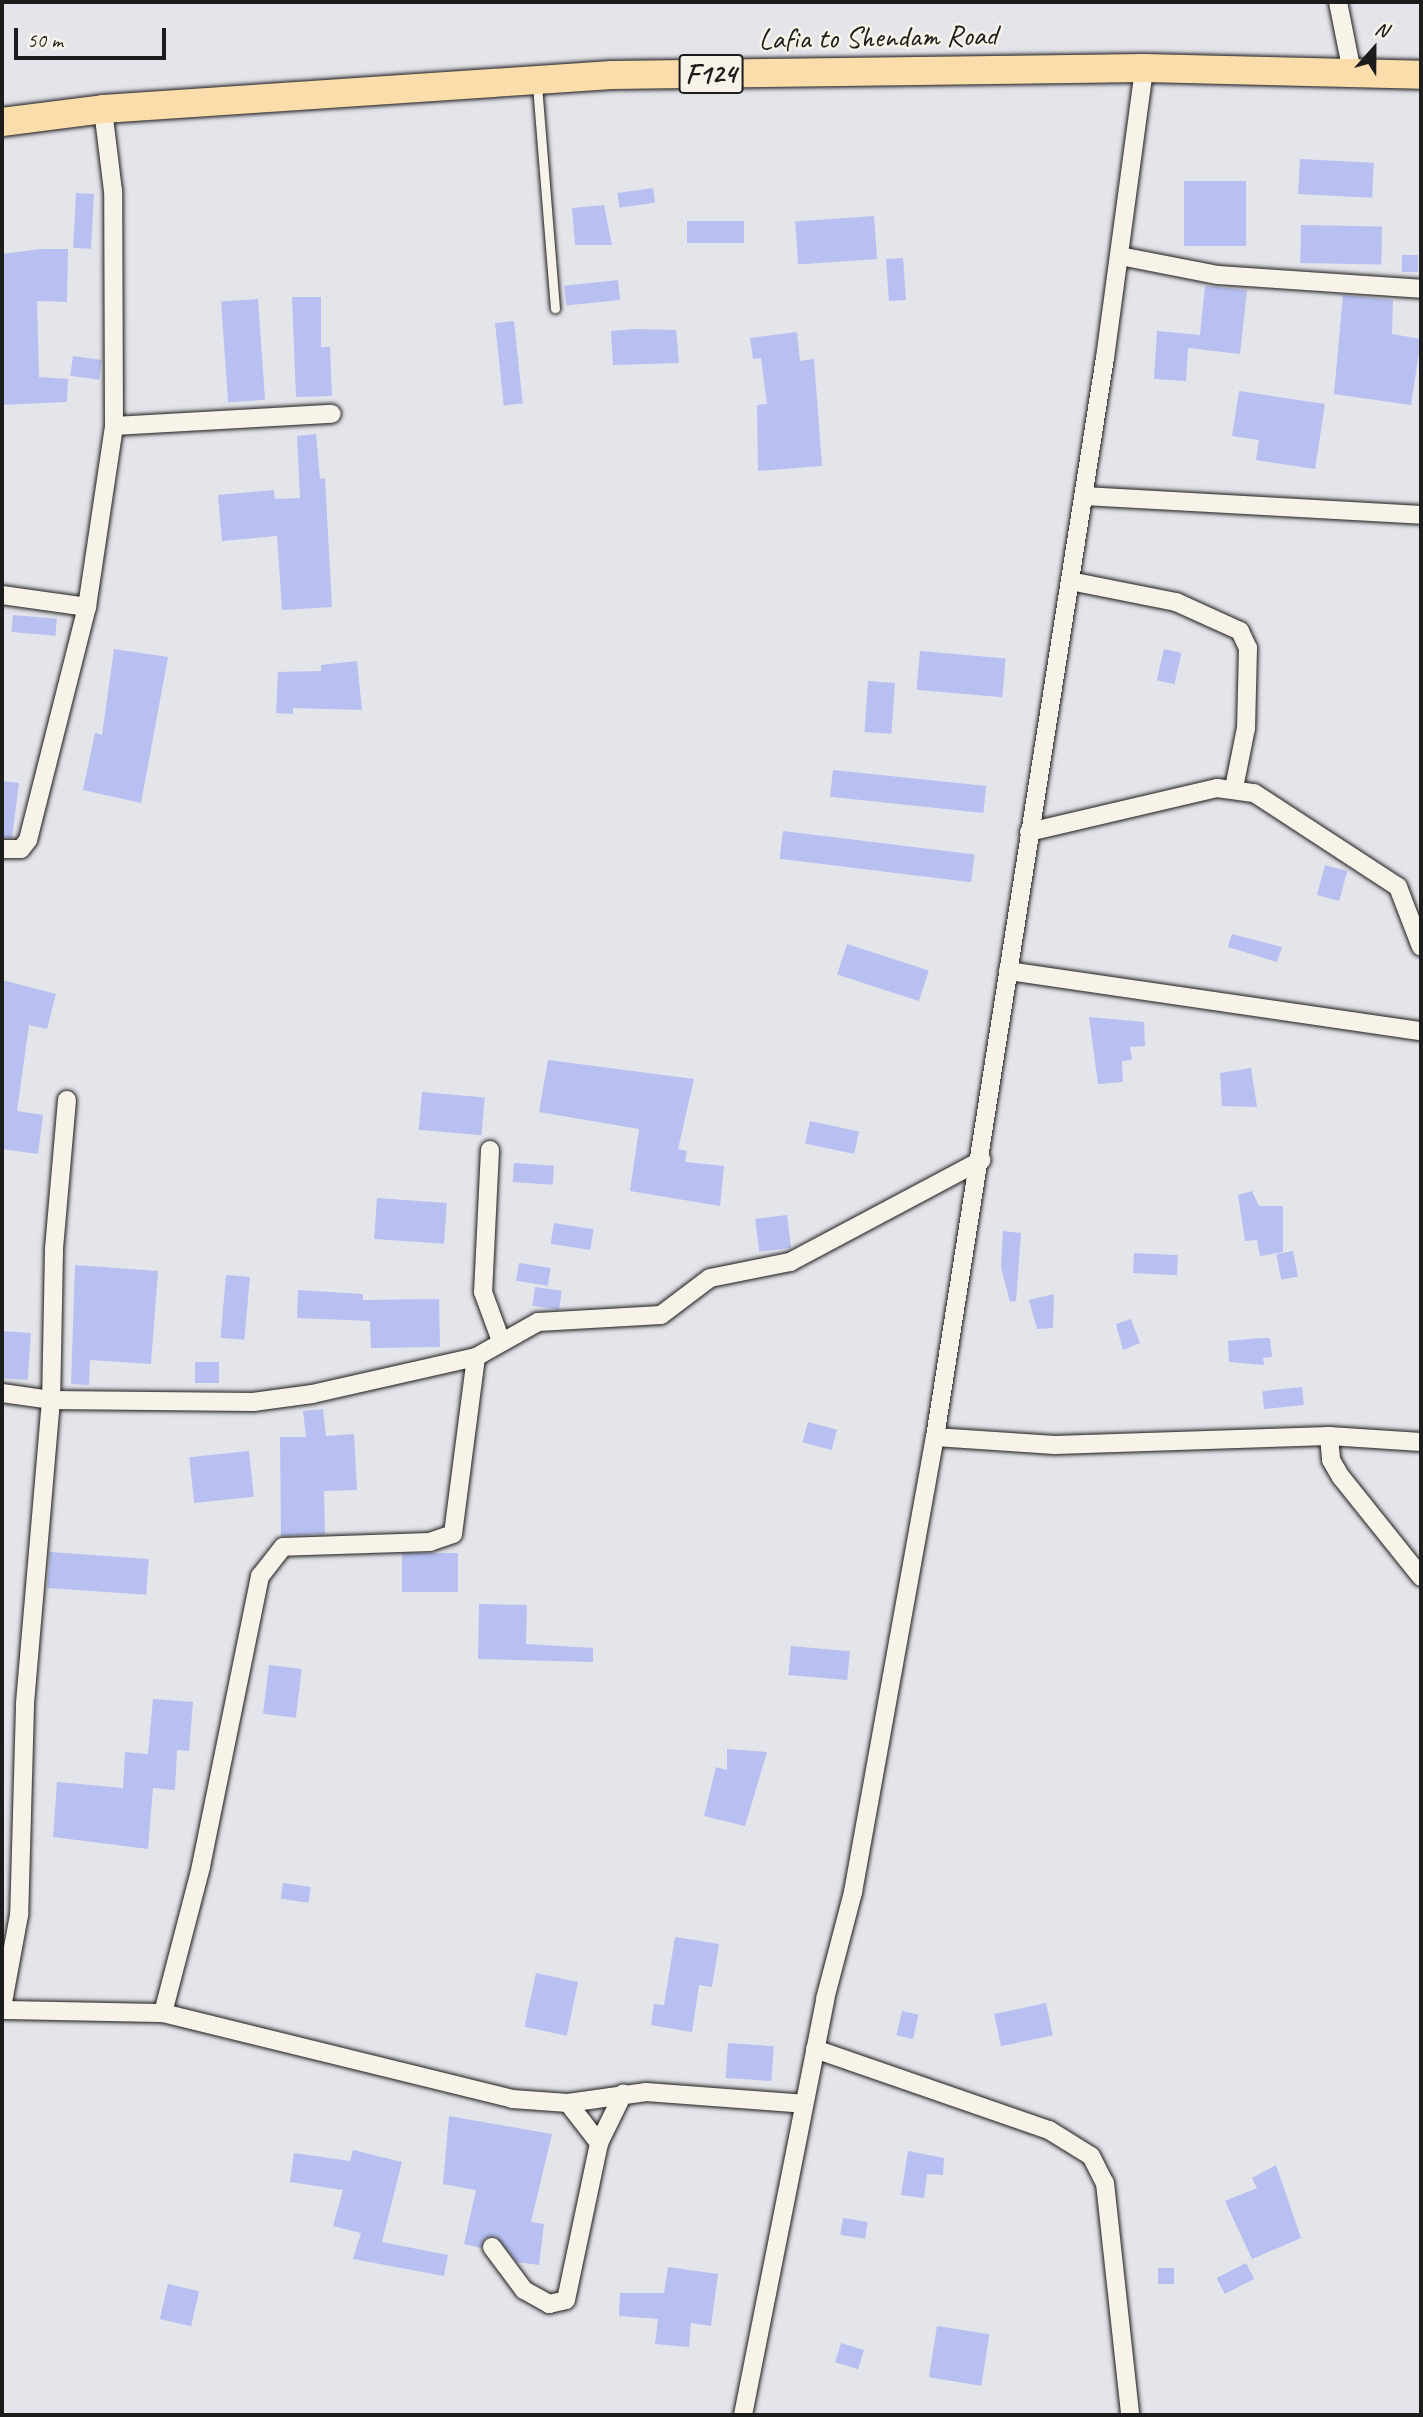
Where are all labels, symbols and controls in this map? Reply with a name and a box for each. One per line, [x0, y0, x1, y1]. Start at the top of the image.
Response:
scale bar [18, 14, 170, 58]
north arrow [1339, 14, 1409, 84]
text: N [1372, 16, 1391, 43]
street label: Lafia to Shendam Road [759, 17, 997, 57]
text: 50 m [27, 27, 63, 53]
road number: F124 [678, 50, 744, 98]

